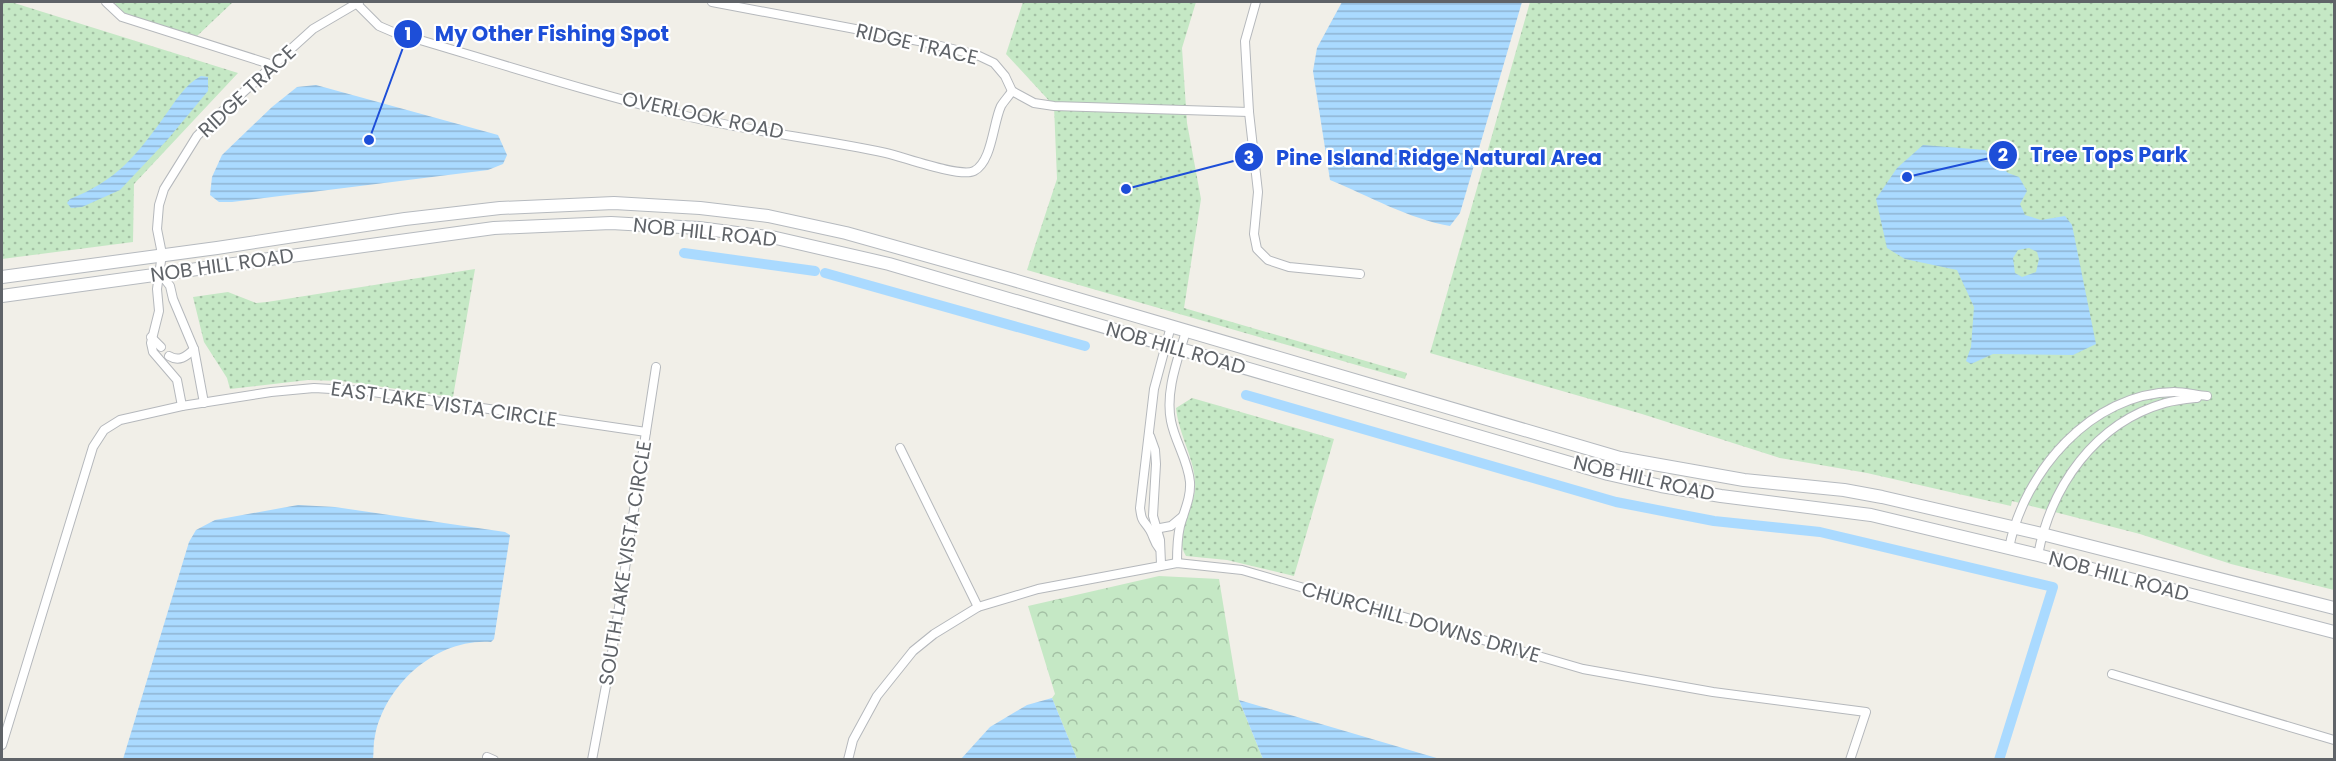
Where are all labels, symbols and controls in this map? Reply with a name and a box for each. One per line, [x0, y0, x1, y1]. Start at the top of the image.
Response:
callout: My Other Fishing Spot [393, 15, 681, 54]
street label: RIDGE TRACE [853, 16, 981, 72]
text: My Other Fishing Spot [435, 19, 669, 48]
text: 1 [405, 21, 411, 46]
street label: RIDGE TRACE [192, 38, 302, 144]
street label: OVERLOOK ROAD [620, 84, 786, 146]
callout: Tree Tops Park [1988, 135, 2199, 174]
callout: Pine Island Ridge Natural Area [1234, 138, 1614, 177]
text: Tree Tops Park [2030, 140, 2188, 169]
text: 2 [1998, 142, 2008, 167]
text: Pine Island Ridge Natural Area [1276, 143, 1602, 172]
text: 3 [1244, 145, 1254, 170]
street label: NOB HILL ROAD [632, 211, 778, 253]
street label: NOB HILL ROAD [149, 241, 295, 289]
street label: NOB HILL ROAD [1103, 315, 1249, 381]
street label: EAST LAKE VISTA CIRCLE [329, 374, 559, 434]
street label: SOUTH LAKE VISTA CIRCLE [592, 439, 658, 687]
street label: NOB HILL ROAD [1571, 448, 1717, 508]
street label: NOB HILL ROAD [2046, 544, 2192, 608]
street label: CHURCHILL DOWNS DRIVE [1298, 574, 1544, 670]

